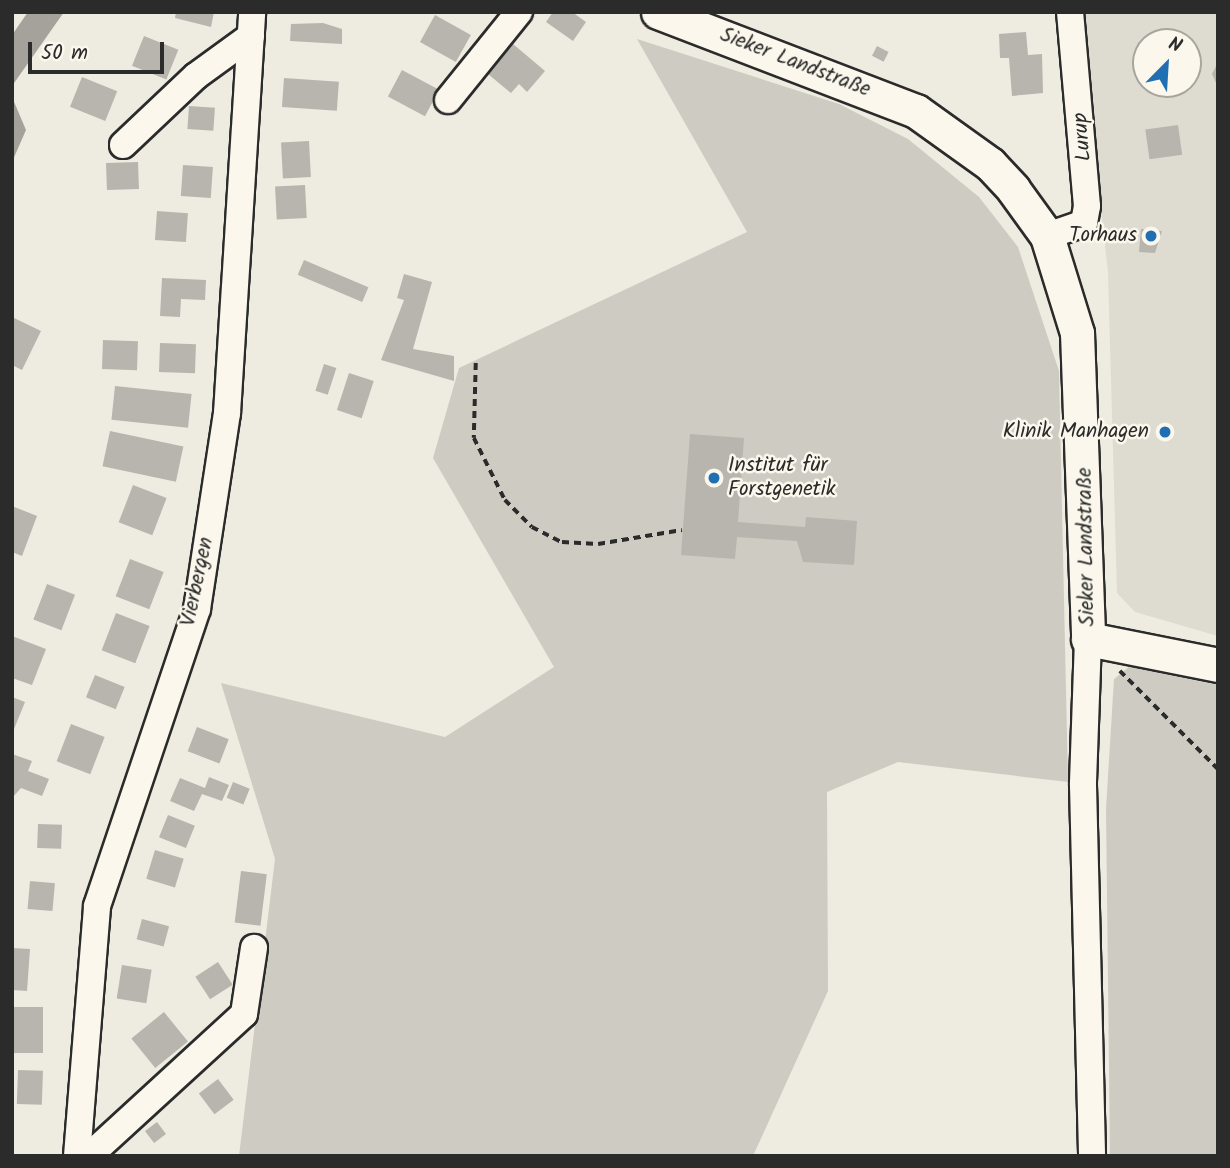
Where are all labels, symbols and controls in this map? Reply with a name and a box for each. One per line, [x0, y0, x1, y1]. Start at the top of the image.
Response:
street label: Sieker Landstraße [716, 23, 874, 103]
scale bar [32, 28, 168, 72]
north arrow [1132, 28, 1202, 98]
text: N [1163, 29, 1186, 62]
text: 50 m [41, 37, 88, 70]
street label: Lurup [1068, 112, 1098, 162]
place label: Torhaus [1069, 223, 1137, 249]
marker: Torhaus [1143, 228, 1159, 244]
place label: Klinik Manhagen [1003, 419, 1149, 445]
marker: Klinik Manhagen [1155, 422, 1175, 442]
place label: Institut für Forstgenetik [728, 453, 836, 503]
street label: Sieker Landstraße [1073, 467, 1101, 627]
marker: Institut für Forstgenetik [706, 470, 722, 486]
street label: Vierbergen [176, 535, 220, 629]

